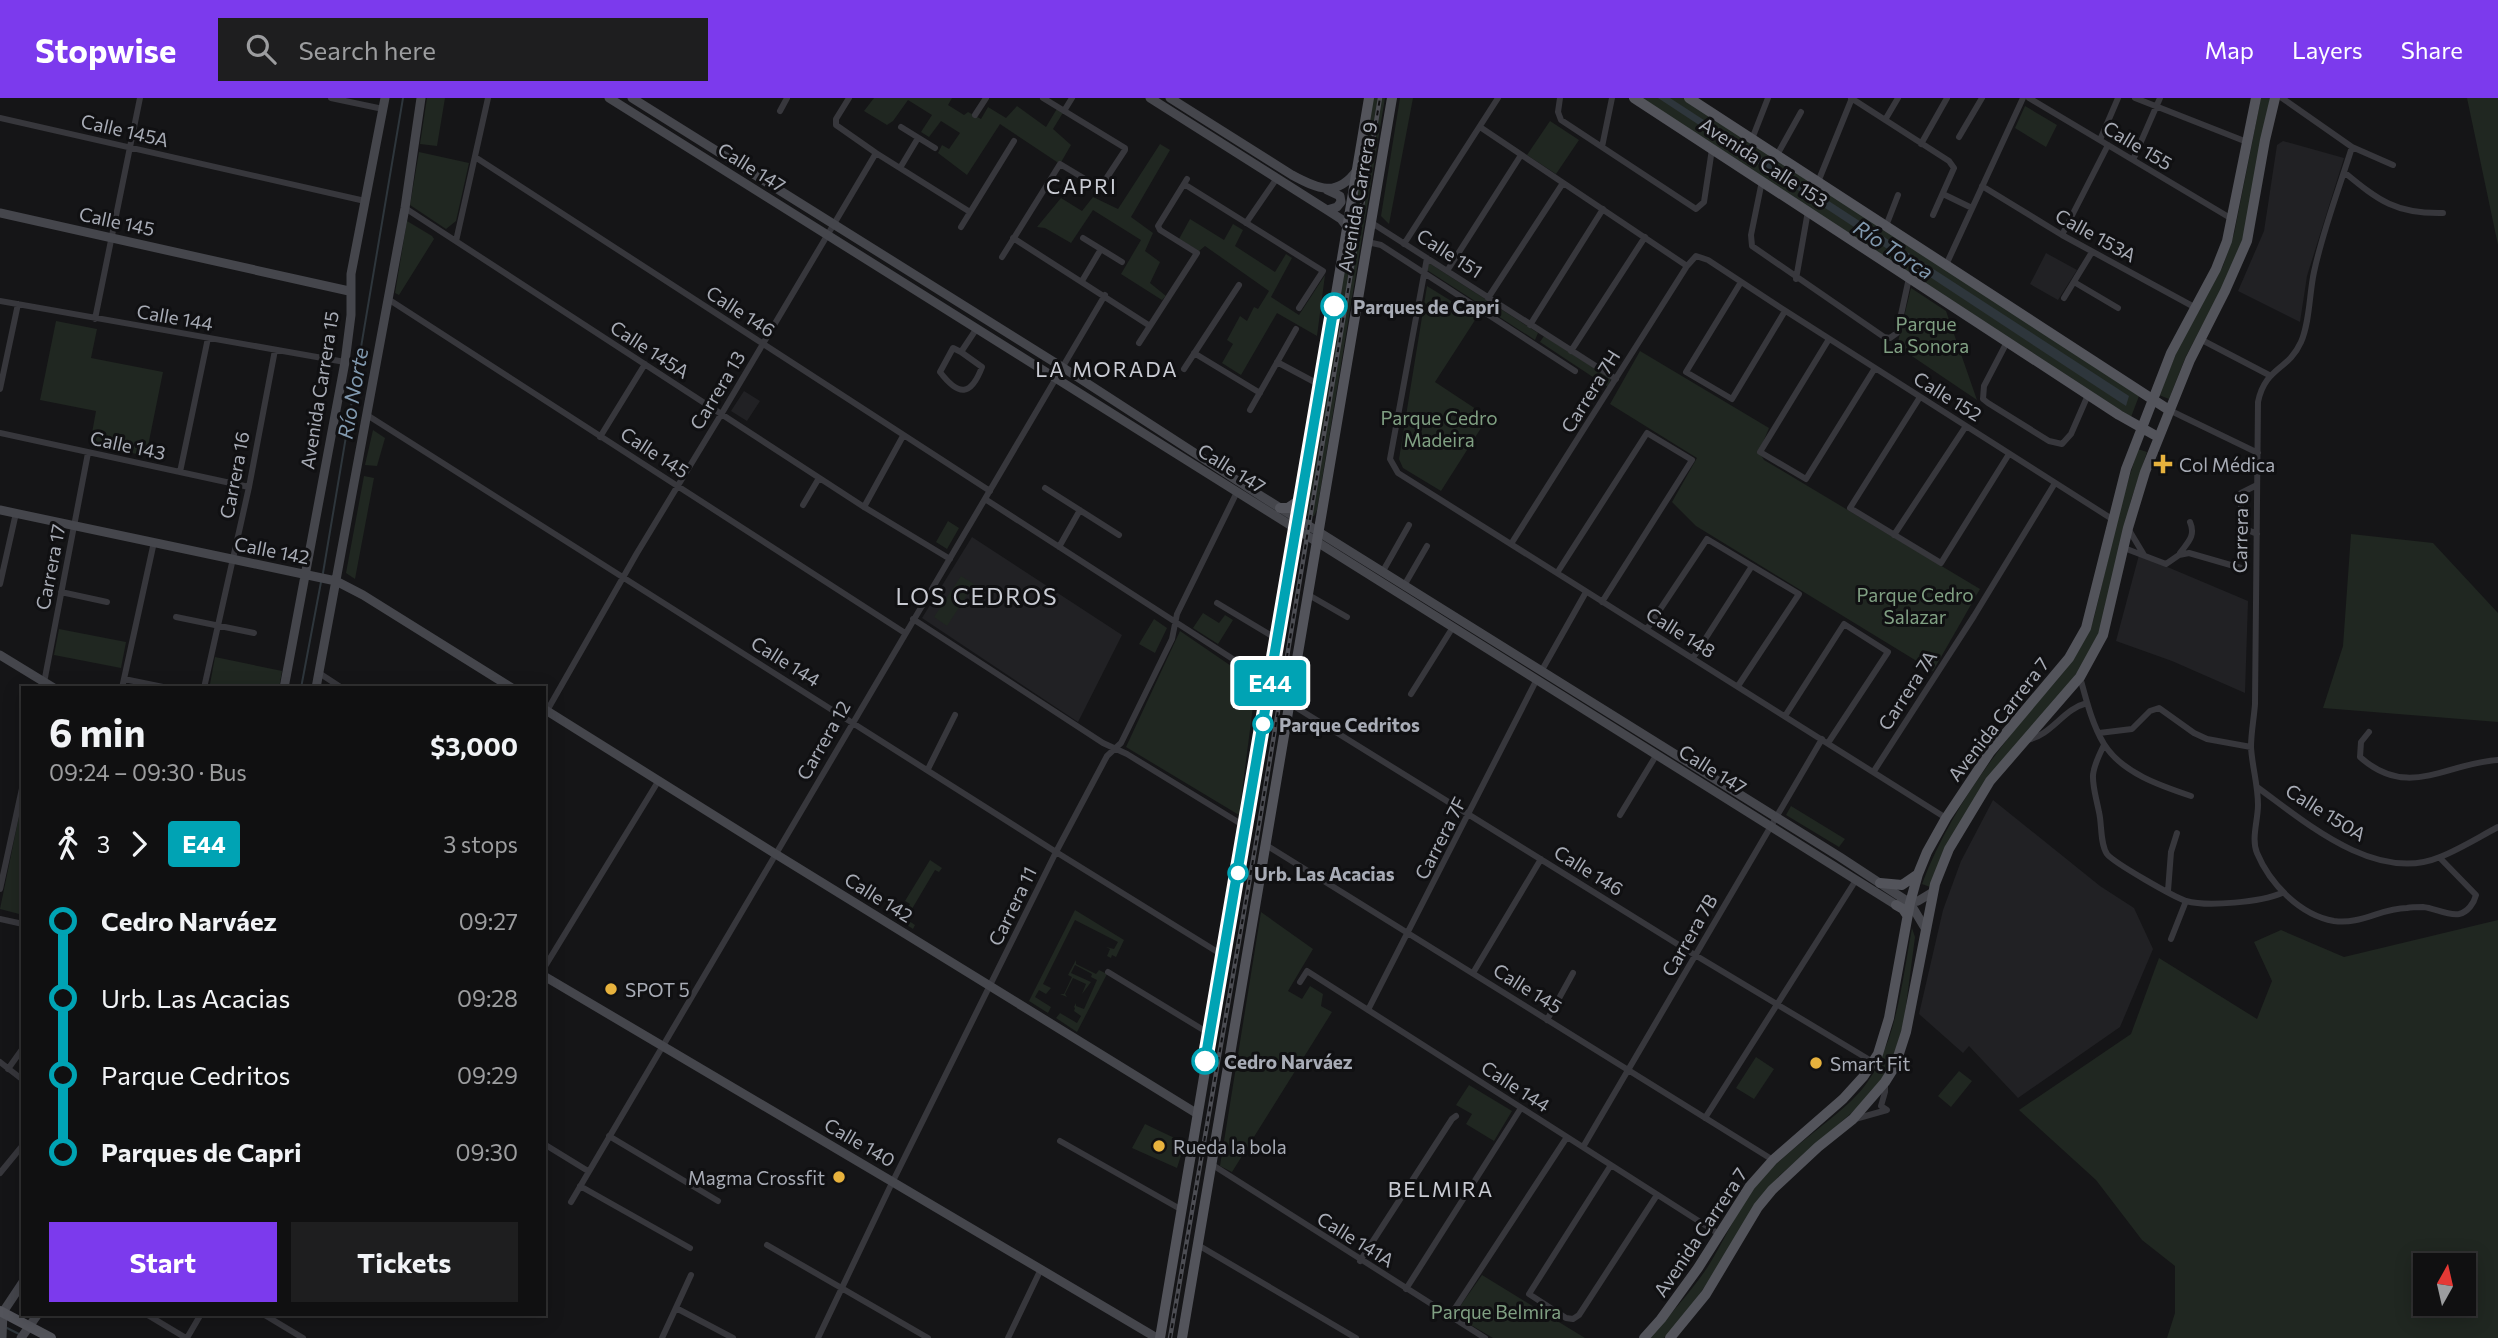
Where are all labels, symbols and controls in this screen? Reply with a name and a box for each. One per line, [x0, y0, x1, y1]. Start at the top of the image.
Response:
search box [218, 18, 708, 81]
text: Stopwise [35, 29, 176, 70]
icon: search [242, 30, 280, 68]
text: Search here [298, 34, 436, 65]
text: Map [2205, 35, 2254, 64]
text: Layers [2292, 35, 2363, 64]
text: Share [2401, 35, 2463, 64]
street label: Calle 145A [79, 109, 171, 151]
street label: Avenida Calle 153 [1696, 112, 1832, 212]
street label: Calle 155 [2099, 116, 2177, 174]
street label: Avenida Carrera 9 [1332, 120, 1382, 274]
street label: Calle 147 [714, 137, 790, 197]
district label: CAPRI [1046, 173, 1118, 198]
street label: Calle 145 [77, 202, 157, 240]
street label: Calle 153A [2052, 203, 2140, 267]
water label: Río Torca [1850, 214, 1938, 284]
street label: Calle 151 [1413, 223, 1487, 283]
street label: Calle 146 [702, 280, 780, 342]
marker: Parques de Capri [1321, 293, 1347, 319]
place label: Parques de Capri [1353, 295, 1500, 318]
street label: Calle 144 [135, 299, 215, 335]
street label: Avenida Carrera 15 [295, 309, 343, 471]
park label: Parque La Sonora [1883, 312, 1969, 357]
street label: Calle 145A [606, 315, 694, 383]
water label: Río Norte [332, 345, 372, 441]
street label: Carrera 7H [1556, 345, 1624, 437]
street label: Carrera 13 [685, 346, 749, 434]
district label: LA MORADA [1035, 356, 1179, 381]
street label: Calle 152 [1910, 366, 1986, 426]
park label: Parque Cedro Madeira [1380, 406, 1498, 451]
street label: Calle 145 [617, 421, 693, 483]
street label: Calle 143 [88, 426, 168, 464]
street label: Carrera 16 [214, 429, 254, 521]
street label: Calle 147 [1194, 438, 1270, 498]
place label: Col Médica [2179, 453, 2275, 476]
marker: Col Médica [2153, 454, 2173, 474]
street label: Carrera 6 [2228, 493, 2252, 573]
street label: Carrera 17 [30, 522, 70, 612]
street label: Calle 142 [232, 531, 312, 569]
district label: LOS CEDROS [895, 582, 1059, 610]
park label: Parque Cedro Salazar [1856, 583, 1974, 628]
street label: Calle 148 [1642, 602, 1720, 662]
street label: Calle 144 [747, 631, 825, 691]
street label: Carrera 7A [1873, 646, 1941, 734]
street label: Avenida Carrera 7 [1942, 652, 2054, 786]
line badge: E44 [1230, 660, 1310, 706]
text: E44 [1248, 668, 1292, 697]
street label: Carrera 12 [791, 696, 855, 784]
text: 6 min [49, 708, 145, 755]
place label: Parque Cedritos [1279, 713, 1420, 736]
marker: Parque Cedritos [1253, 714, 1273, 734]
text: $3,000 [430, 730, 518, 761]
street label: Calle 147 [1675, 739, 1751, 799]
text: 09:24 – 09:30 · Bus [49, 758, 247, 786]
street label: Calle 150A [2282, 778, 2370, 846]
street label: Carrera 7F [1409, 793, 1471, 883]
icon: walk [49, 825, 87, 863]
icon: forward [120, 825, 158, 863]
text: E44 [182, 829, 226, 858]
text: 3 [97, 830, 110, 858]
text: 3 stops [443, 830, 518, 858]
street label: Calle 146 [1550, 840, 1628, 900]
place label: Urb. Las Acacias [1254, 862, 1395, 885]
street label: Carrera 11 [983, 863, 1041, 949]
marker: Urb. Las Acacias [1228, 863, 1248, 883]
street label: Calle 142 [841, 867, 917, 927]
street label: Carrera 7B [1656, 890, 1722, 980]
text: Cedro Narváez [101, 905, 277, 936]
text: 09:27 [459, 907, 518, 935]
street label: Calle 145 [1489, 958, 1567, 1018]
place label: SPOT 5 [625, 978, 690, 1001]
marker: SPOT 5 [603, 981, 619, 997]
text: Urb. Las Acacias [101, 982, 290, 1013]
text: 09:28 [457, 984, 518, 1012]
marker: Cedro Narváez [1192, 1048, 1218, 1074]
place label: Cedro Narváez [1224, 1050, 1353, 1073]
place label: Smart Fit [1830, 1052, 1910, 1075]
street label: Calle 144 [1477, 1055, 1555, 1117]
marker: Smart Fit [1808, 1055, 1824, 1071]
text: Parque Cedritos [101, 1059, 290, 1090]
text: 09:29 [457, 1061, 518, 1089]
street label: Calle 140 [820, 1112, 900, 1172]
place label: Rueda la bola [1173, 1135, 1287, 1158]
text: Parques de Capri [101, 1136, 302, 1167]
text: 09:30 [455, 1138, 518, 1166]
marker: Rueda la bola [1151, 1138, 1167, 1154]
street label: Avenida Carrera 7 [1648, 1163, 1752, 1301]
place label: Magma Crossfit [688, 1166, 825, 1189]
marker: Magma Crossfit [831, 1169, 847, 1185]
district label: BELMIRA [1388, 1176, 1494, 1201]
street label: Calle 141A [1313, 1206, 1399, 1272]
button: Start [49, 1222, 277, 1302]
button: Tickets [291, 1222, 518, 1302]
north arrow [2413, 1253, 2476, 1316]
map controls [2413, 1253, 2476, 1316]
park label: Parque Belmira [1431, 1300, 1561, 1323]

